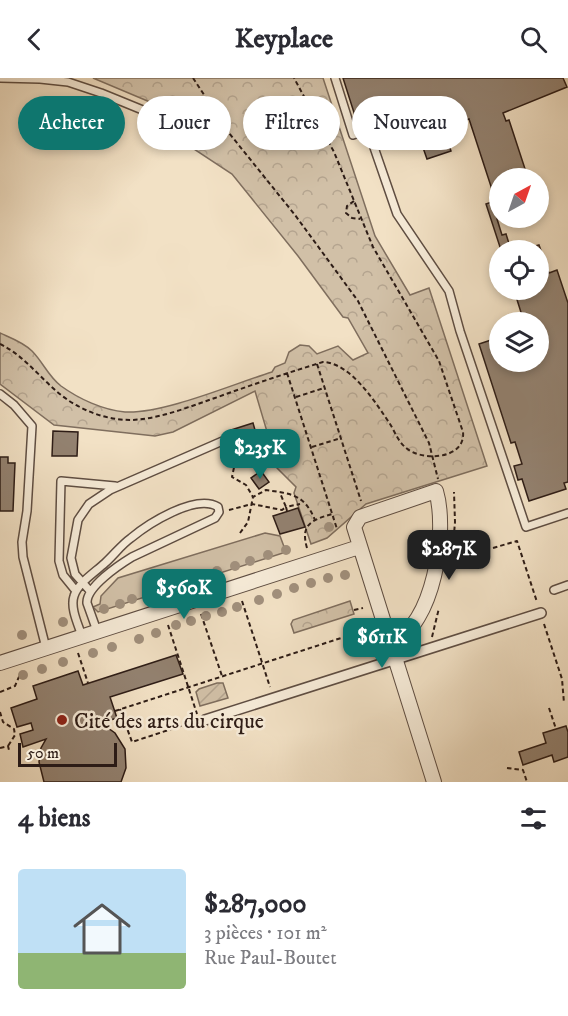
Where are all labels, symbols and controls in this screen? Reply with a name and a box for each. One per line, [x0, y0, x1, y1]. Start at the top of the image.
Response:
text: Keyplace [235, 22, 333, 56]
icon: back [18, 23, 51, 56]
icon: search [517, 23, 550, 56]
chip: Acheter [18, 96, 125, 150]
chip: Louer [137, 96, 231, 150]
chip: Filtres [243, 96, 340, 150]
chip: Nouveau [352, 96, 468, 150]
north arrow [489, 168, 549, 228]
map controls [489, 168, 549, 372]
button: locate [489, 240, 549, 300]
button: layers [489, 312, 549, 372]
pin: $235K [218, 429, 302, 480]
text: $235K [234, 436, 286, 461]
pin: $287K [407, 530, 491, 581]
text: $287K [421, 537, 477, 562]
pin: $560K [142, 569, 226, 620]
text: $560K [156, 576, 212, 601]
pin: $611K [340, 618, 424, 669]
text: $611K [357, 625, 407, 650]
place label: Cité des arts du cirque [74, 708, 264, 735]
marker: Cité des arts du cirque [55, 713, 69, 727]
scale bar [18, 740, 117, 768]
text: 50 m [27, 743, 59, 763]
text: 4 biens [18, 802, 90, 835]
icon: filters [517, 802, 550, 835]
text: $287,000 [204, 888, 306, 921]
icon: home [66, 893, 138, 965]
text: 3 pièces · 101 m² [204, 921, 327, 946]
text: Rue Paul-Boutet [204, 946, 337, 971]

